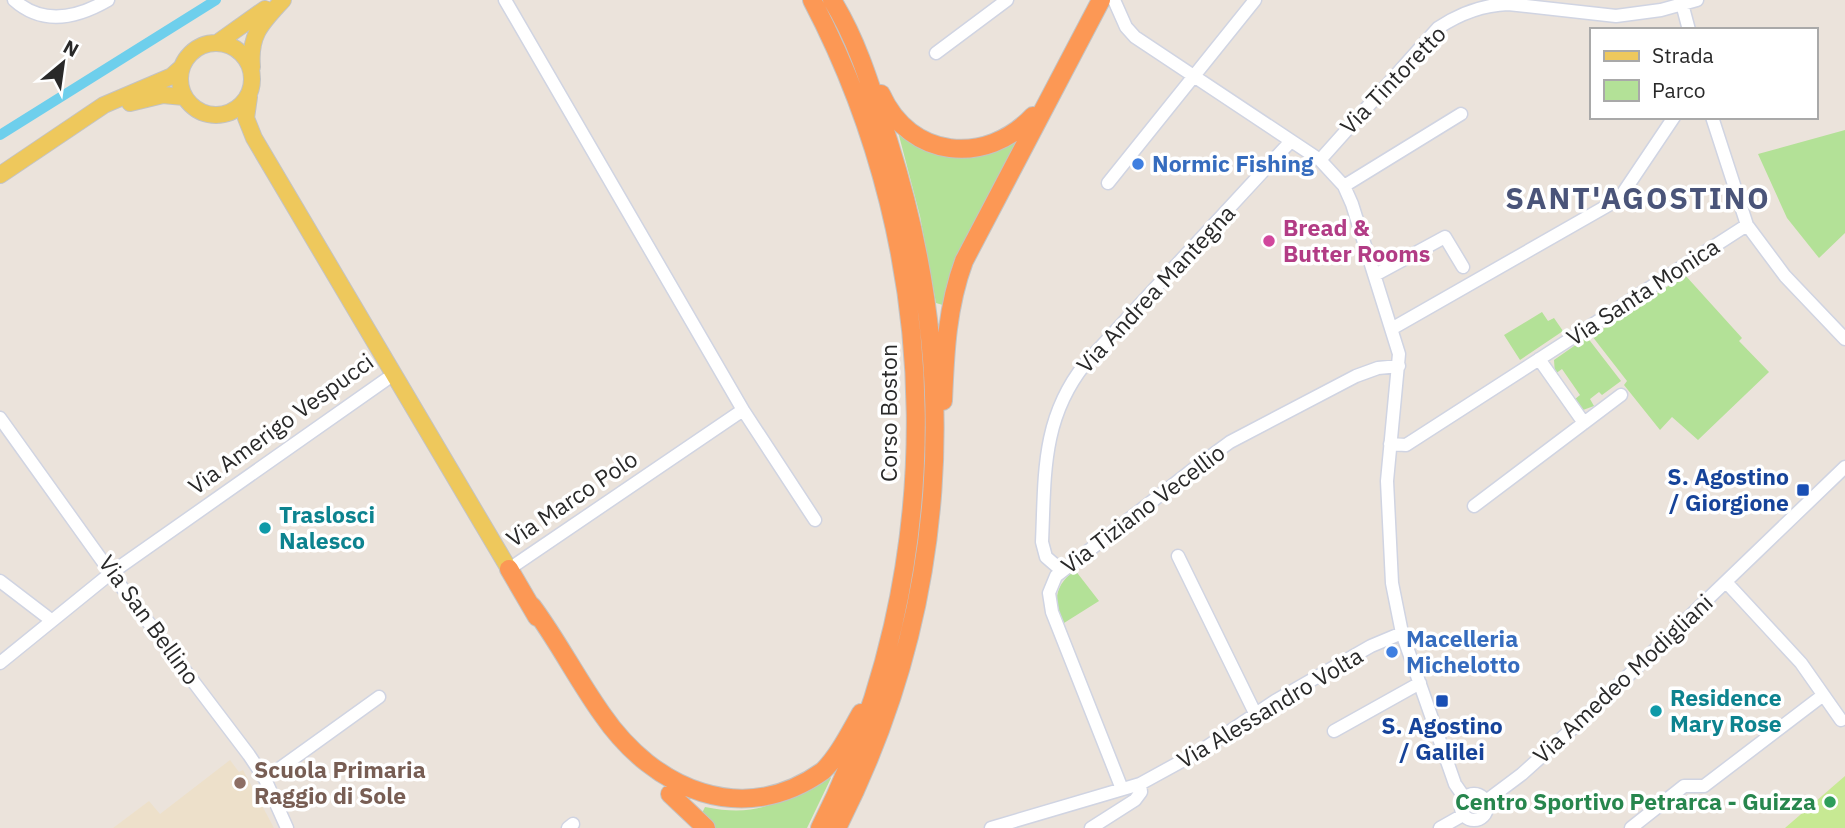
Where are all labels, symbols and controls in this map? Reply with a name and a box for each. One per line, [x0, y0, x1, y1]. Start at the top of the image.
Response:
street label: Via Tintoretto [1333, 19, 1452, 140]
north arrow [28, 28, 98, 98]
legend [1590, 28, 1817, 119]
text: N [59, 34, 83, 62]
text: Strada [1652, 41, 1714, 69]
text: Parco [1652, 76, 1706, 104]
place label: Normic Fishing [1152, 148, 1314, 178]
marker: Normic Fishing [1130, 156, 1146, 172]
district label: SANT'AGOSTINO [1505, 178, 1771, 217]
street label: Via Andrea Mantegna [1069, 198, 1241, 379]
place label: Bread & Butter Rooms [1283, 212, 1430, 268]
street label: Via Santa Monica [1560, 231, 1725, 352]
marker: Bread & Butter Rooms [1261, 233, 1277, 249]
street label: Corso Boston [873, 344, 903, 482]
street label: Via Amerigo Vespucci [182, 346, 379, 500]
street label: Via Tiziano Vecellio [1055, 437, 1230, 580]
street label: Via Marco Polo [500, 443, 643, 553]
place label: S. Agostino / Giorgione [1667, 461, 1789, 517]
marker: S. Agostino / Giorgione [1795, 482, 1811, 498]
place label: Traslosci Nalesco [279, 499, 375, 555]
marker: Traslosci Nalesco [257, 520, 273, 536]
street label: Via San Bellino [93, 549, 207, 690]
street label: Via Amedeo Modigliani [1526, 587, 1719, 769]
place label: Macelleria Michelotto [1406, 623, 1520, 679]
street label: Via Alessandro Volta [1171, 640, 1368, 774]
marker: Macelleria Michelotto [1384, 644, 1400, 660]
place label: Residence Mary Rose [1670, 682, 1782, 738]
marker: S. Agostino / Galilei [1434, 693, 1450, 709]
marker: Residence Mary Rose [1648, 703, 1664, 719]
place label: S. Agostino / Galilei [1381, 710, 1503, 766]
place label: Scuola Primaria Raggio di Sole [254, 754, 426, 810]
marker: Scuola Primaria Raggio di Sole [232, 775, 248, 791]
place label: Centro Sportivo Petrarca - Guizza [1455, 786, 1816, 816]
marker: Centro Sportivo Petrarca - Guizza [1822, 794, 1838, 810]

